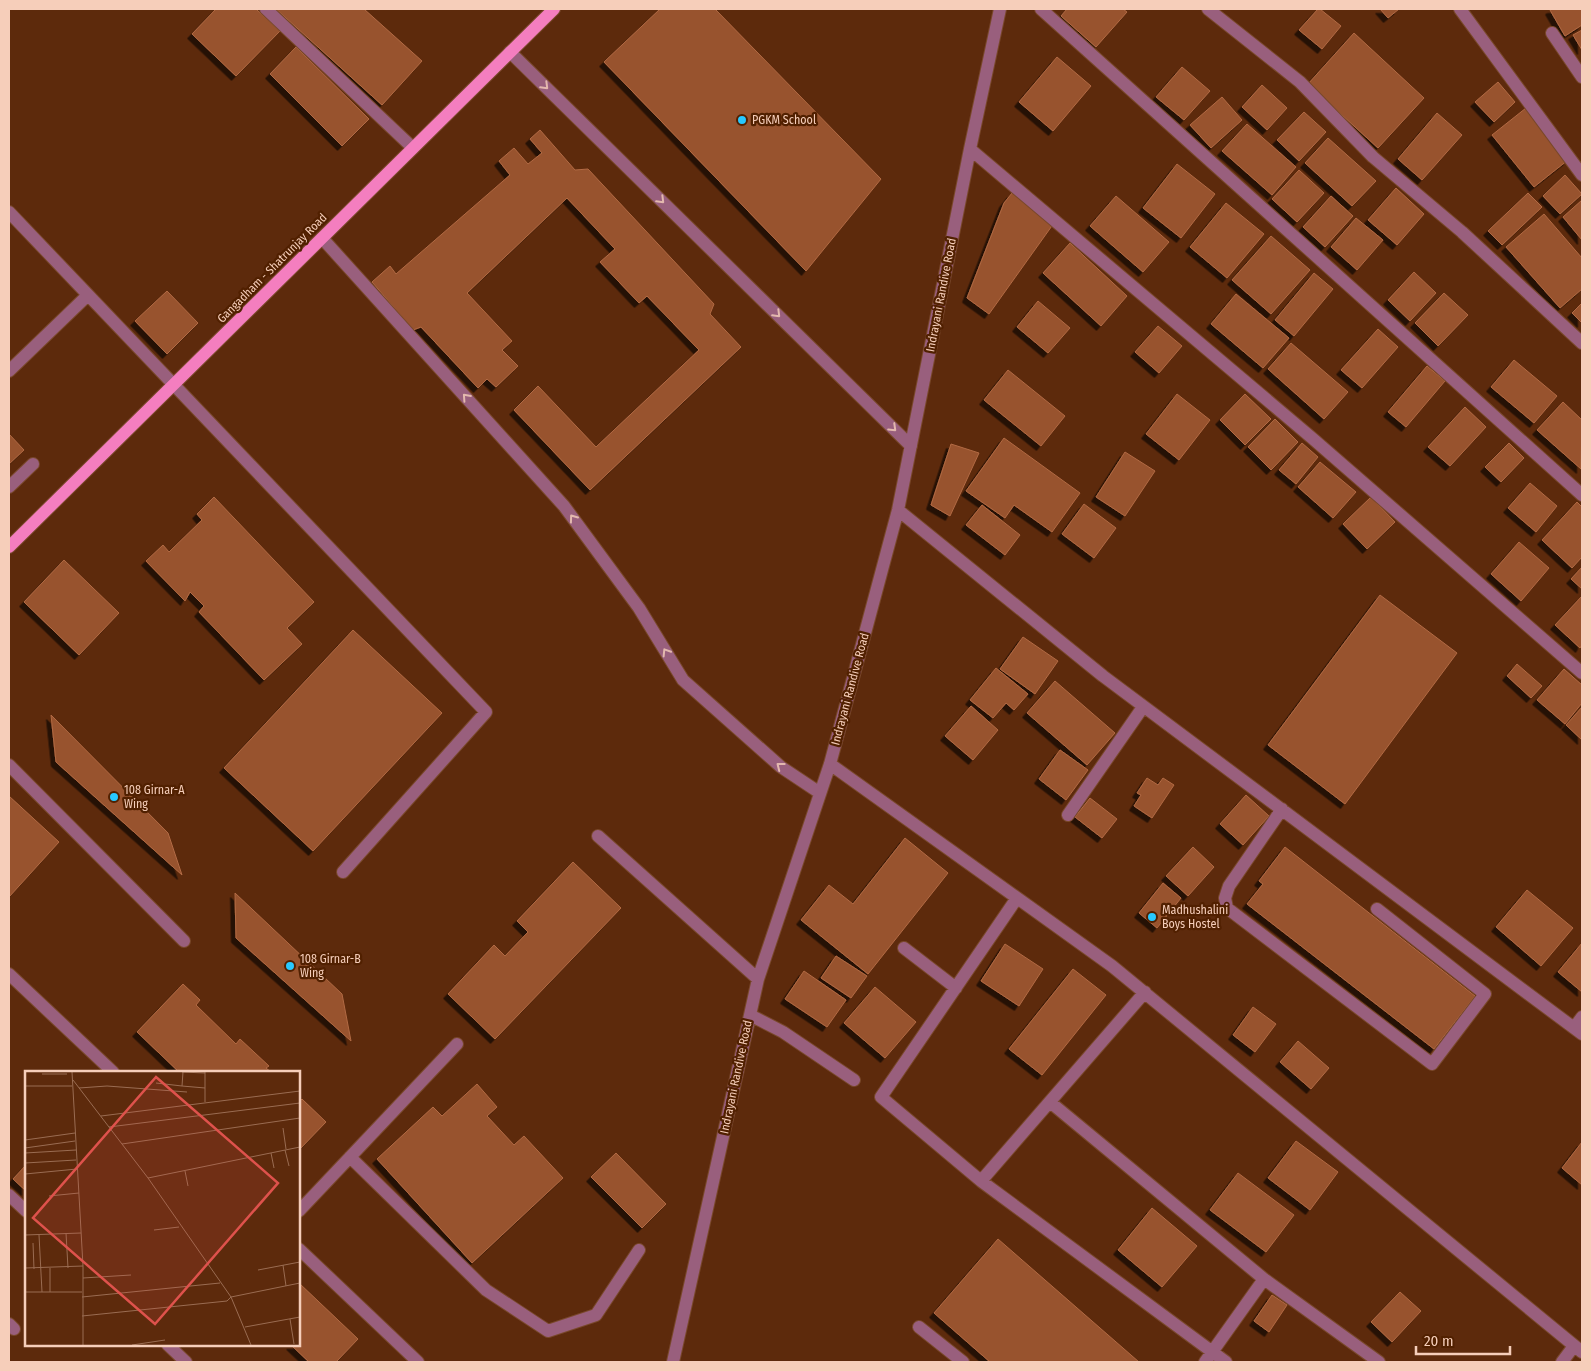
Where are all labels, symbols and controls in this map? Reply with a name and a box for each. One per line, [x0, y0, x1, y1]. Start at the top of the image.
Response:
one-way arrow [539, 80, 548, 89]
place label: PGKM School [752, 113, 816, 127]
marker: PGKM School [736, 114, 748, 126]
one-way arrow [655, 194, 664, 203]
street label: Gangadham - Shatrunjay Road [214, 210, 330, 326]
street label: Indrayani Randive Road [923, 237, 959, 353]
one-way arrow [771, 308, 780, 317]
one-way arrow [463, 393, 472, 402]
one-way arrow [887, 422, 896, 431]
one-way arrow [571, 515, 579, 524]
street label: Indrayani Randive Road [828, 631, 872, 747]
one-way arrow [662, 648, 672, 657]
one-way arrow [777, 763, 786, 771]
place label: 108 Girnar-A Wing [124, 783, 185, 811]
marker: 108 Girnar-A Wing [108, 791, 120, 803]
place label: Madhushalini Boys Hostel [1162, 903, 1228, 931]
marker: Madhushalini Boys Hostel [1146, 911, 1158, 923]
place label: 108 Girnar-B Wing [300, 952, 361, 980]
marker: 108 Girnar-B Wing [284, 960, 296, 972]
street label: Indrayani Randive Road [717, 1019, 755, 1135]
inset map [25, 1071, 300, 1346]
scale bar [1416, 1324, 1510, 1356]
text: 20 m [1424, 1332, 1454, 1350]

